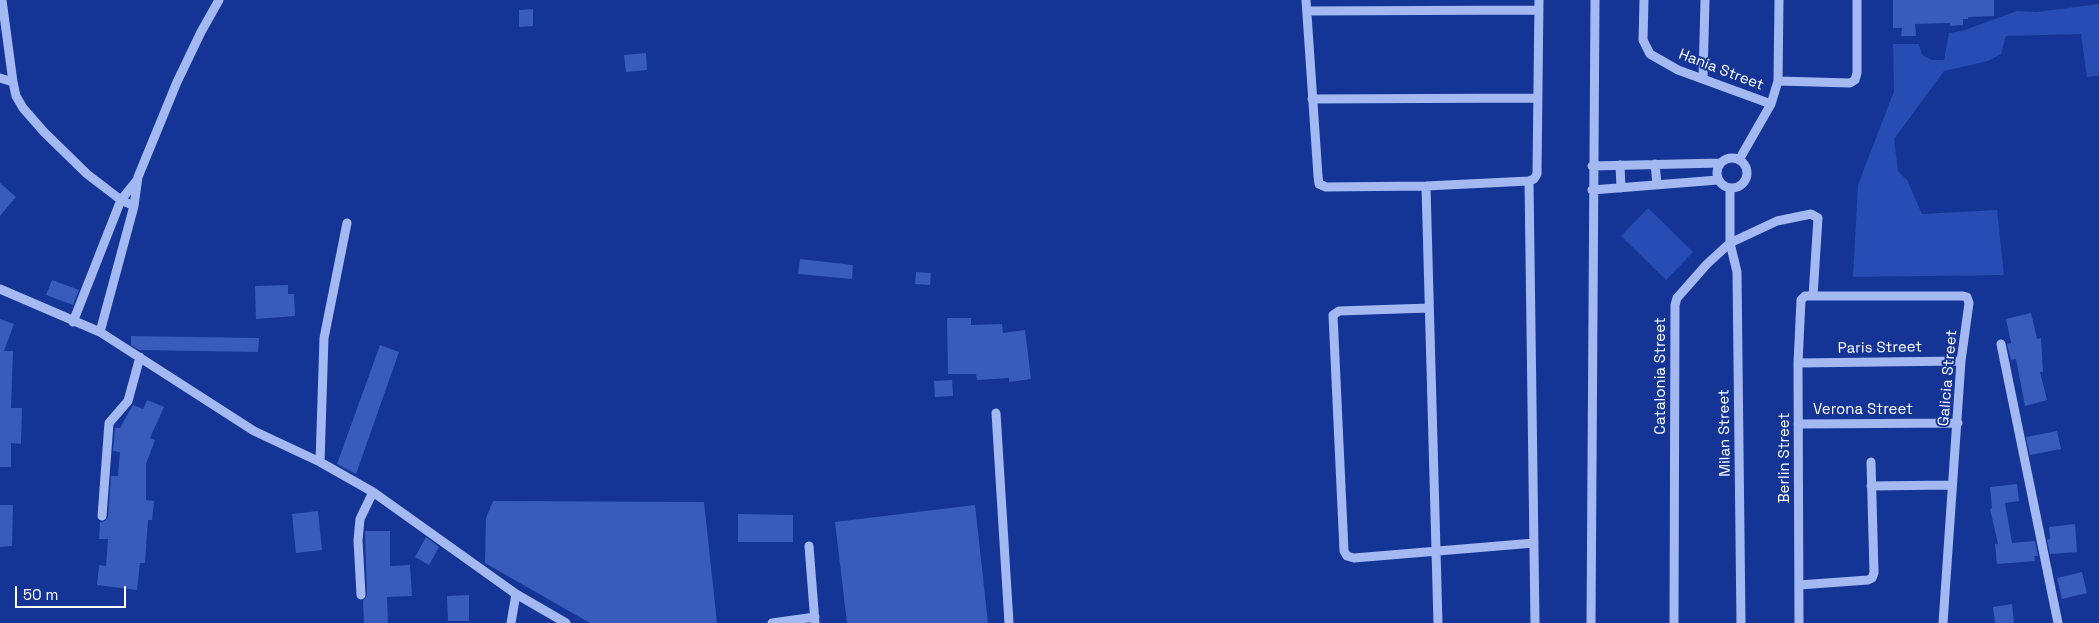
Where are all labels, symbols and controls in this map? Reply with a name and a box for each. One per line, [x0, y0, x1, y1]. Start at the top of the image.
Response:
street label: Hania Street [1676, 46, 1766, 94]
street label: Catalonia Street [1652, 317, 1670, 435]
street label: Galicia Street [1935, 329, 1961, 427]
street label: Paris Street [1838, 338, 1922, 358]
street label: Milan Street [1715, 389, 1735, 477]
street label: Verona Street [1813, 401, 1913, 419]
street label: Berlin Street [1776, 413, 1794, 503]
scale bar [18, 576, 129, 608]
text: 50 m [23, 585, 58, 604]

